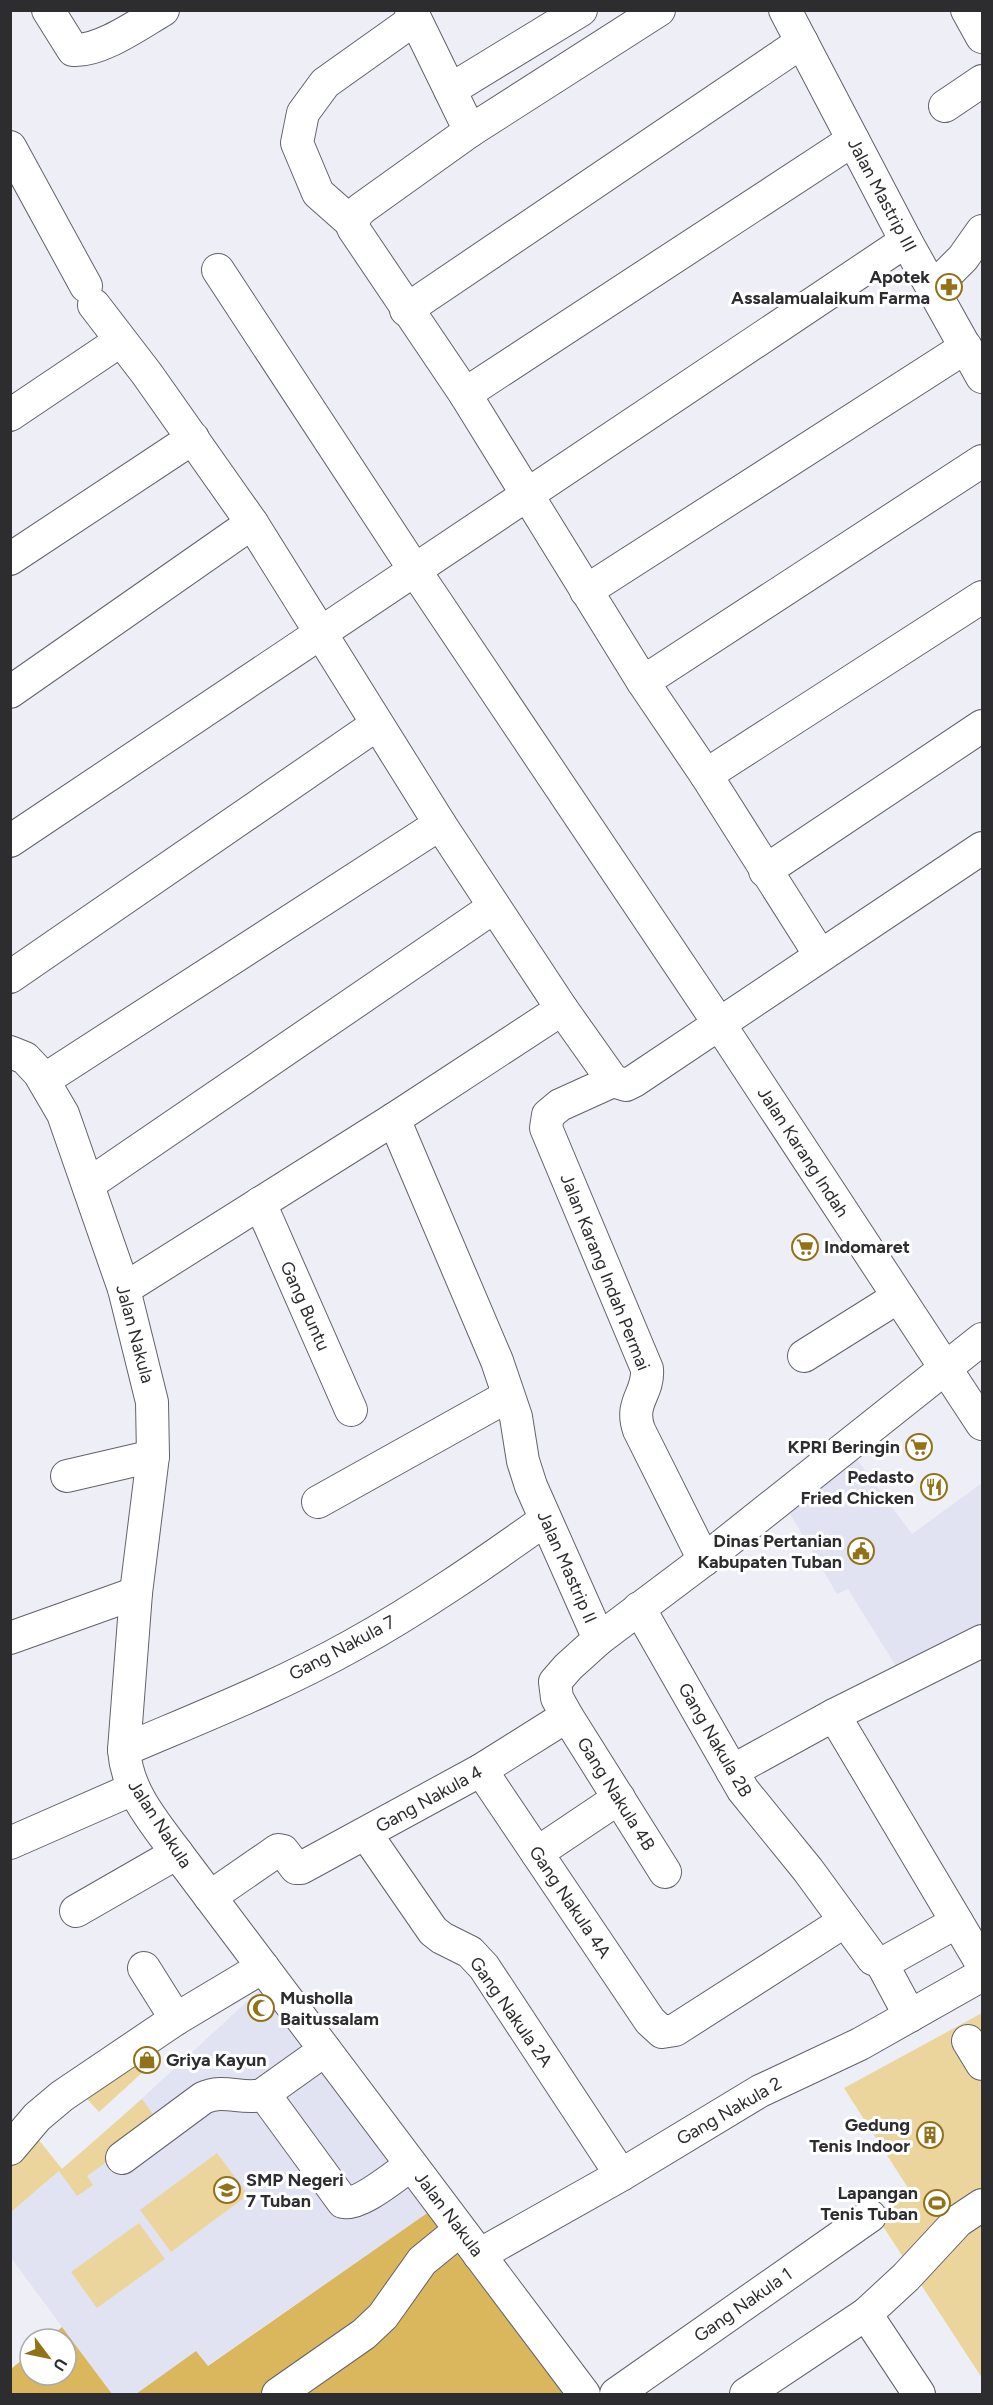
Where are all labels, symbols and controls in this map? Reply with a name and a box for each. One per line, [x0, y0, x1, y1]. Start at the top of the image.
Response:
street label: Jalan Mastrip III [843, 134, 921, 256]
place label: Apotek Assalamualaikum Farma [731, 266, 930, 309]
pharmacy icon: Apotek Assalamualaikum Farma [934, 272, 964, 302]
street label: Jalan Karang Indah [753, 1083, 853, 1221]
street label: Jalan Karang Indah Permai [555, 1170, 655, 1374]
supermarket icon: Indomaret [790, 1232, 820, 1262]
place label: Indomaret [824, 1236, 910, 1258]
street label: Gang Buntu [275, 1258, 335, 1354]
street label: Jalan Nakula [111, 1282, 159, 1386]
supermarket icon: KPRI Beringin [904, 1432, 934, 1462]
place label: KPRI Beringin [788, 1436, 900, 1458]
place label: Pedasto Fried Chicken [800, 1466, 914, 1509]
restaurant icon: Pedasto Fried Chicken [919, 1472, 949, 1502]
street label: Jalan Mastrip II [532, 1507, 602, 1627]
place label: Dinas Pertanian Kabupaten Tuban [697, 1530, 842, 1573]
public building icon: Dinas Pertanian Kabupaten Tuban [846, 1536, 876, 1566]
street label: Gang Nakula 7 [285, 1611, 399, 1685]
street label: Gang Nakula 2B [673, 1679, 757, 1801]
street label: Gang Nakula 4B [572, 1733, 660, 1855]
street label: Gang Nakula 4 [372, 1761, 486, 1837]
street label: Jalan Nakula [123, 1776, 197, 1872]
street label: Gang Nakula 4A [524, 1842, 616, 1962]
street label: Gang Nakula 2A [465, 1953, 557, 2071]
place label: Musholla Baitussalam [280, 1987, 379, 2030]
mosque icon: Musholla Baitussalam [246, 1993, 276, 2023]
shop icon: Griya Kayun [132, 2045, 162, 2075]
place label: Griya Kayun [166, 2049, 266, 2071]
street label: Gang Nakula 2 [673, 2072, 785, 2150]
place label: Gedung Tenis Indoor [809, 2114, 910, 2157]
building icon: Gedung Tenis Indoor [915, 2120, 945, 2150]
street label: Jalan Nakula [410, 2167, 488, 2261]
place label: SMP Negeri 7 Tuban [246, 2169, 344, 2212]
school or university icon: SMP Negeri 7 Tuban [212, 2175, 242, 2205]
place label: Lapangan Tenis Tuban [820, 2182, 918, 2225]
sports icon: Lapangan Tenis Tuban [922, 2188, 952, 2218]
street label: Gang Nakula 1 [690, 2263, 796, 2347]
north arrow [18, 2327, 78, 2387]
text: U [49, 2355, 71, 2374]

